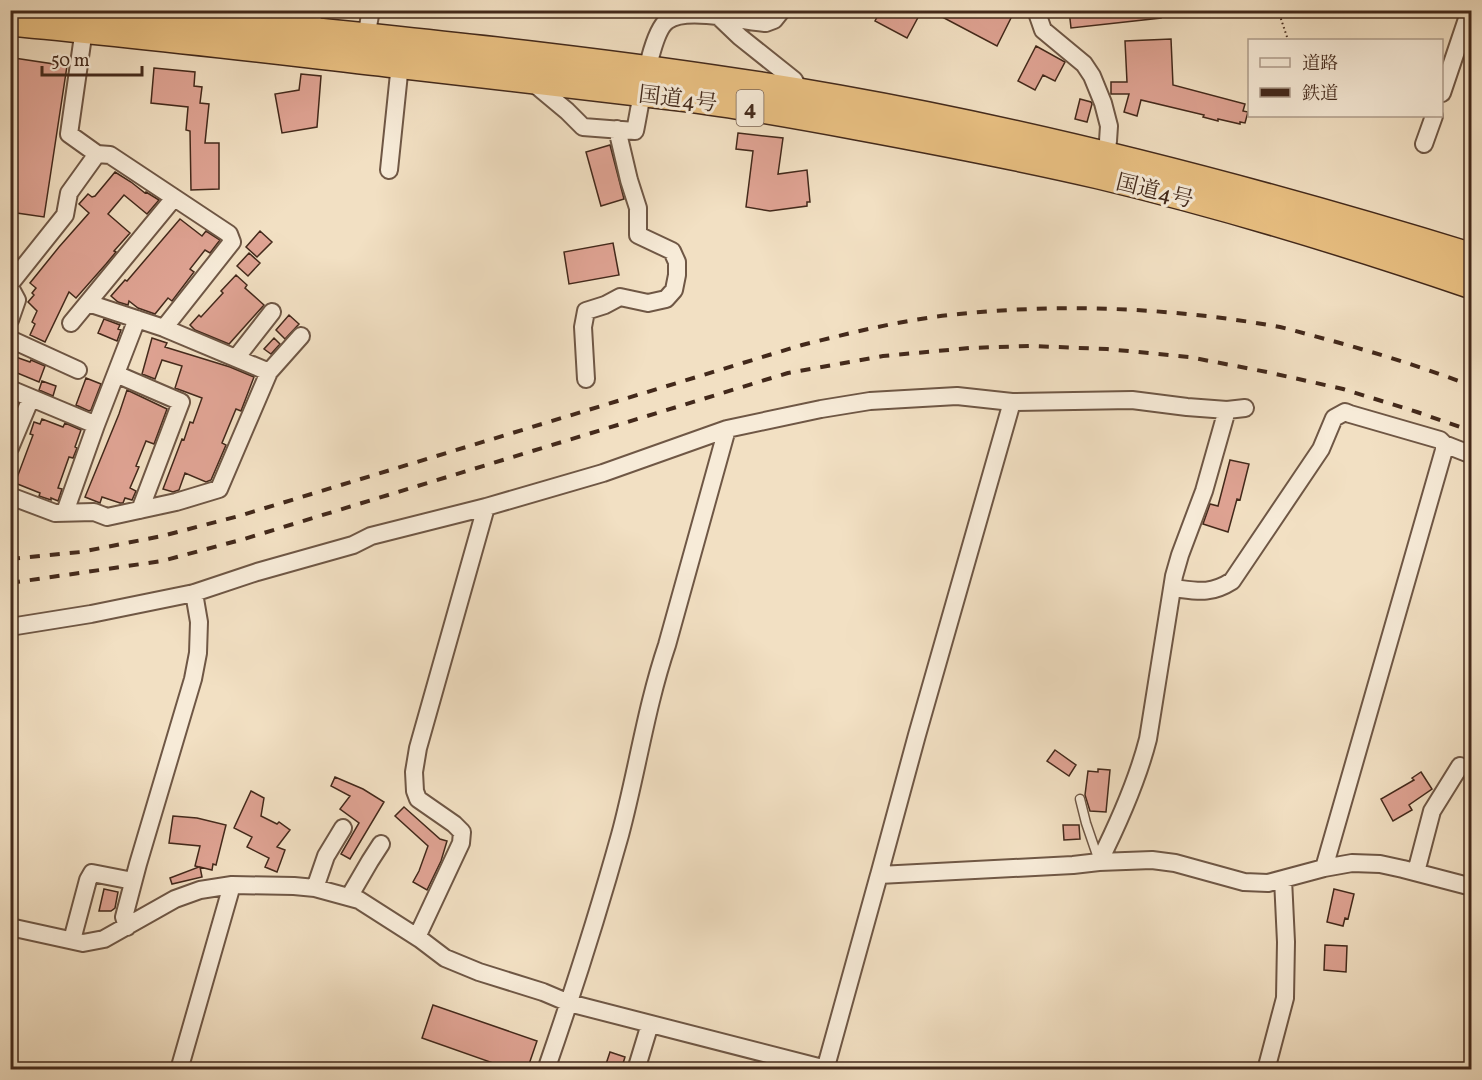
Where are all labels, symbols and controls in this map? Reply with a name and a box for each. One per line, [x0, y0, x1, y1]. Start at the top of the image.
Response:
scale bar [42, 39, 142, 77]
legend [1248, 39, 1443, 117]
text: 50 m [51, 49, 90, 74]
text: 道路 [1302, 52, 1338, 77]
street label: 国道4号 [637, 80, 719, 121]
text: 鉄道 [1302, 82, 1338, 107]
road number: 4 [736, 90, 764, 126]
street label: 国道4号 [1112, 168, 1197, 217]

